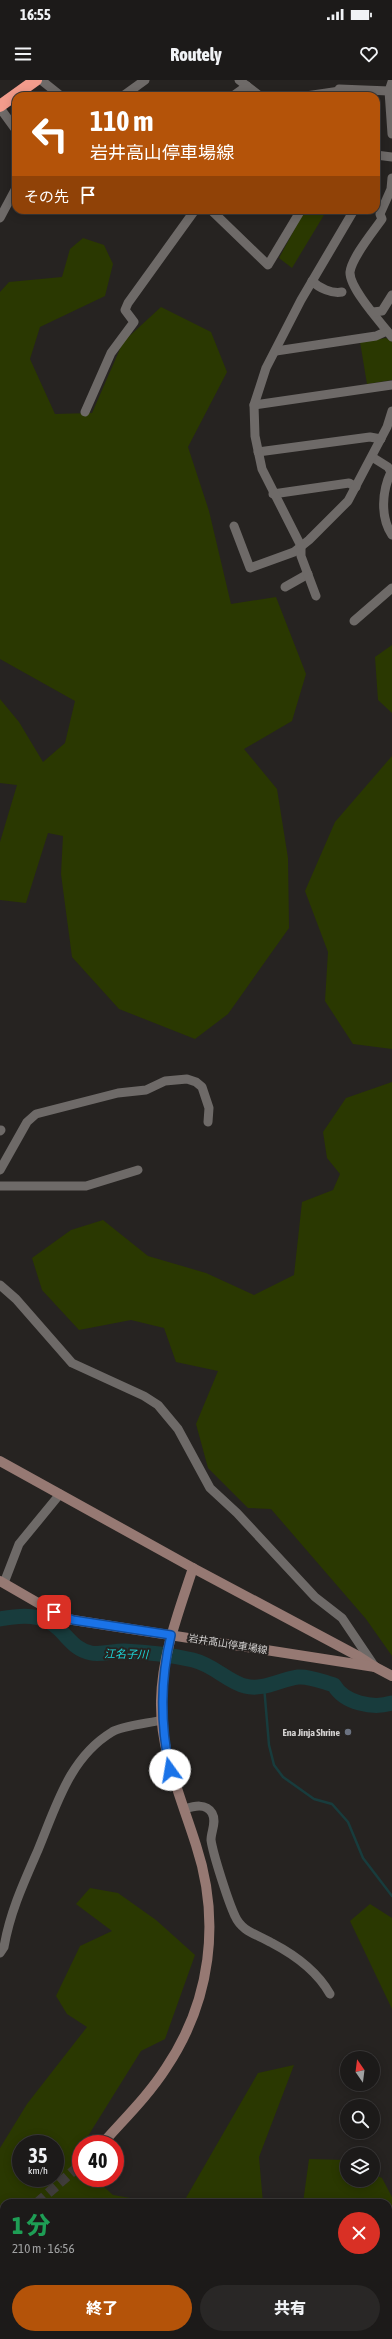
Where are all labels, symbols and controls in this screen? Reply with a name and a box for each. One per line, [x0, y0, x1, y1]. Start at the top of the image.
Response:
text: 16:55 [20, 6, 51, 23]
icon: menu [12, 43, 34, 65]
icon: heart [358, 43, 380, 65]
text: Routely [170, 44, 222, 65]
text: 110 m [90, 105, 153, 137]
icon: left [24, 108, 76, 160]
text: 岩井高山停車場線 [90, 142, 234, 163]
icon: arrive [77, 184, 99, 206]
text: その先 [24, 188, 69, 205]
pin [37, 1595, 71, 1629]
icon: arrive [43, 1601, 65, 1623]
street label: 岩井高山停車場線 [188, 1632, 268, 1656]
water label: 江名子川 [104, 1648, 149, 1660]
place label: Ena Jinja Shrine [283, 1727, 340, 1738]
marker: Ena Jinja Shrine [343, 1727, 353, 1737]
position arrow [149, 1749, 191, 1791]
north arrow [340, 2051, 380, 2091]
map controls [340, 2051, 380, 2187]
button: search [340, 2099, 380, 2139]
speed limit sign: 40 [72, 2135, 124, 2187]
text: 35 [29, 2144, 47, 2167]
button: layers [340, 2147, 380, 2187]
text: km/h [28, 2165, 48, 2176]
text: 1 分 [12, 2212, 51, 2239]
button: close [338, 2212, 380, 2254]
text: 210 m · 16:56 [12, 2241, 75, 2256]
button: 終了 [12, 2285, 192, 2331]
button: 共有 [200, 2285, 380, 2331]

